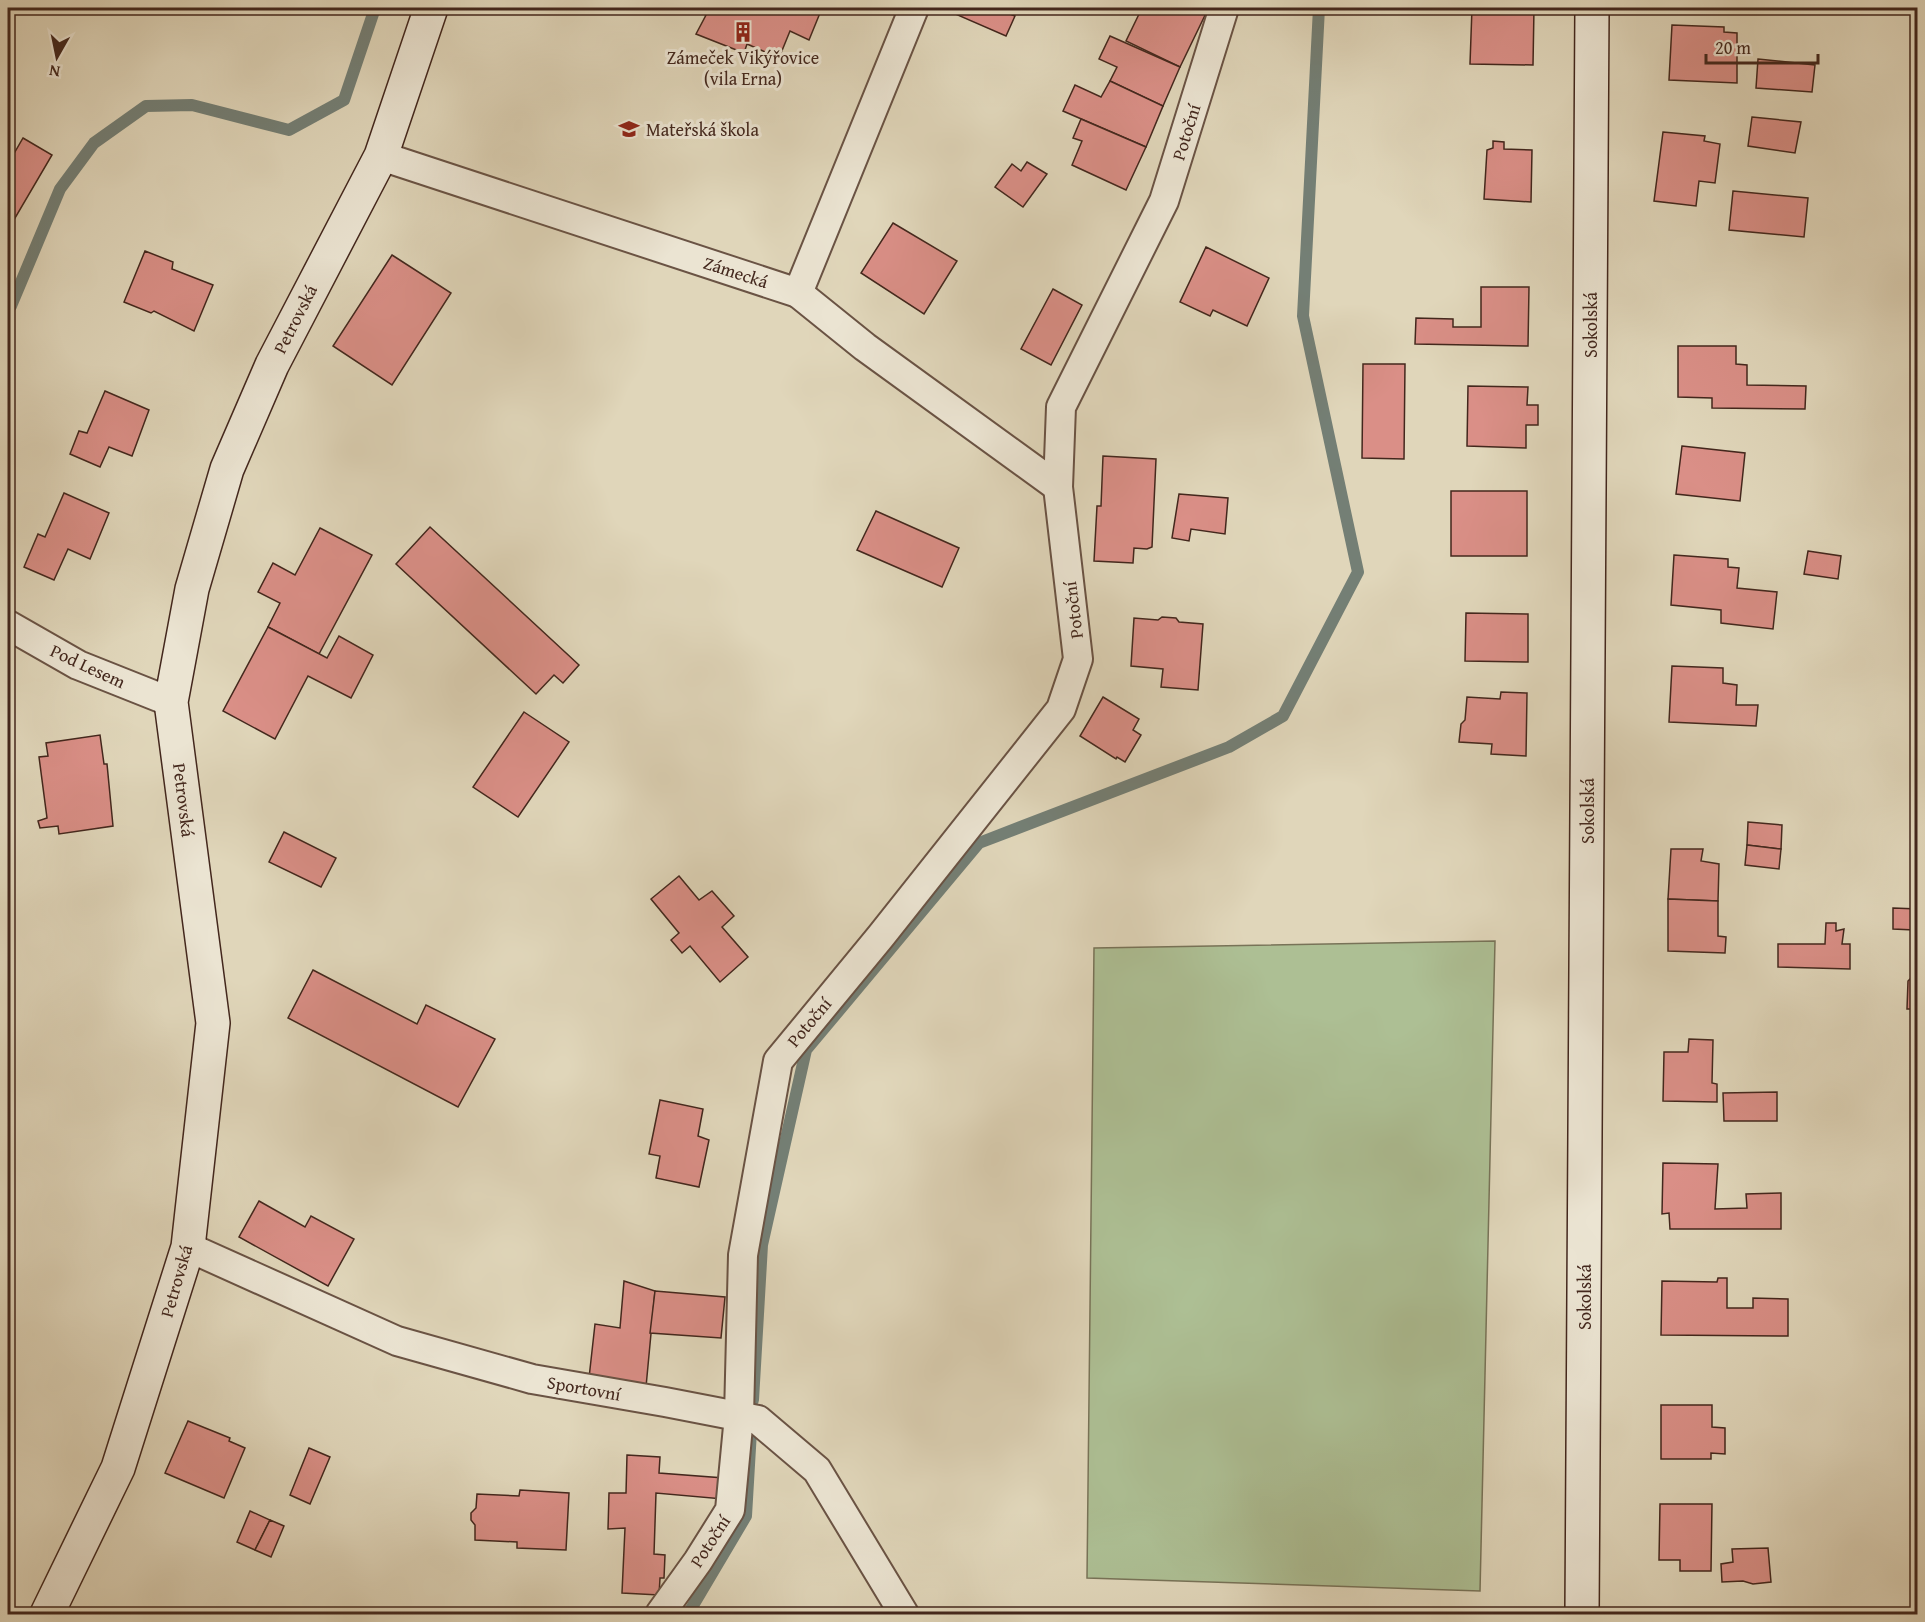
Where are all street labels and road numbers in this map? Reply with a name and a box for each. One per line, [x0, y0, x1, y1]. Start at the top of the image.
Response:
street label: Potoční [1165, 100, 1208, 163]
street label: Zámecká [700, 249, 772, 295]
street label: Petrovská [266, 279, 324, 358]
street label: Sokolská [1577, 292, 1604, 358]
street label: Potoční [1056, 579, 1090, 640]
street label: Pod Lesem [46, 637, 130, 695]
street label: Petrovská [166, 762, 202, 839]
street label: Sokolská [1574, 778, 1601, 844]
street label: Potoční [780, 991, 838, 1053]
street label: Petrovská [153, 1241, 199, 1320]
street label: Sokolská [1571, 1264, 1598, 1330]
street label: Sportovní [545, 1368, 624, 1408]
street label: Potoční [683, 1509, 738, 1572]

